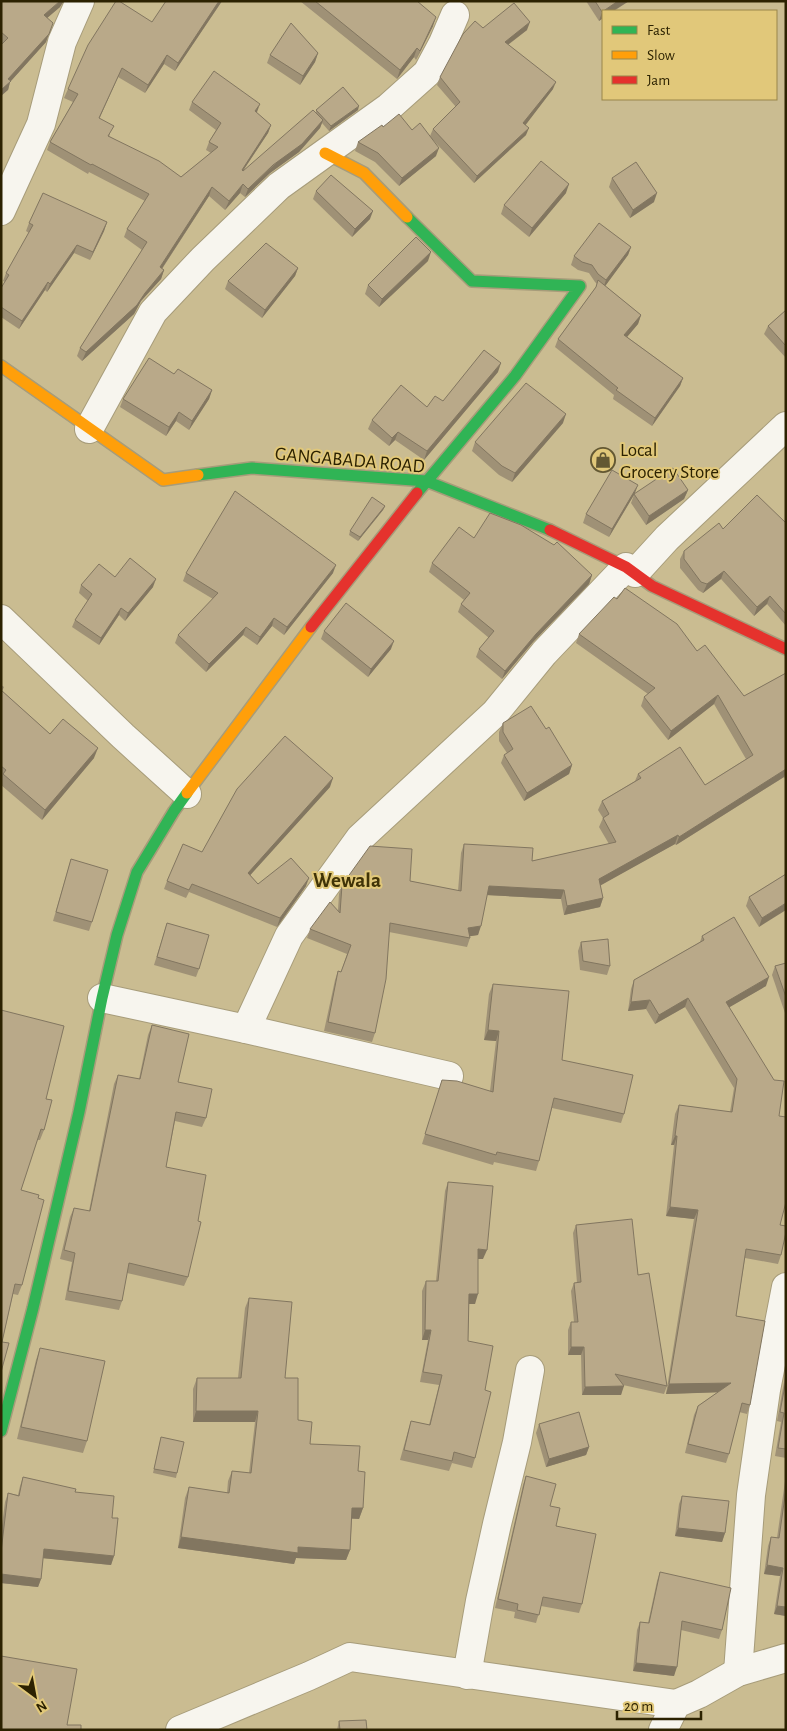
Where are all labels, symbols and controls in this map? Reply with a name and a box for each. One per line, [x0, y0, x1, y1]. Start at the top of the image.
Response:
legend [602, 10, 777, 100]
text: Fast [647, 23, 671, 38]
text: Slow [647, 48, 675, 63]
text: Jam [647, 73, 670, 88]
place label: Local Grocery Store [620, 441, 719, 482]
street label: GANGABADA ROAD [274, 444, 426, 477]
shop icon: Local Grocery Store [590, 447, 616, 473]
district label: Wewala [313, 870, 381, 891]
north arrow [10, 1671, 60, 1721]
scale bar [617, 1688, 701, 1720]
text: N [34, 1698, 49, 1715]
text: 20 m [624, 1699, 653, 1714]

